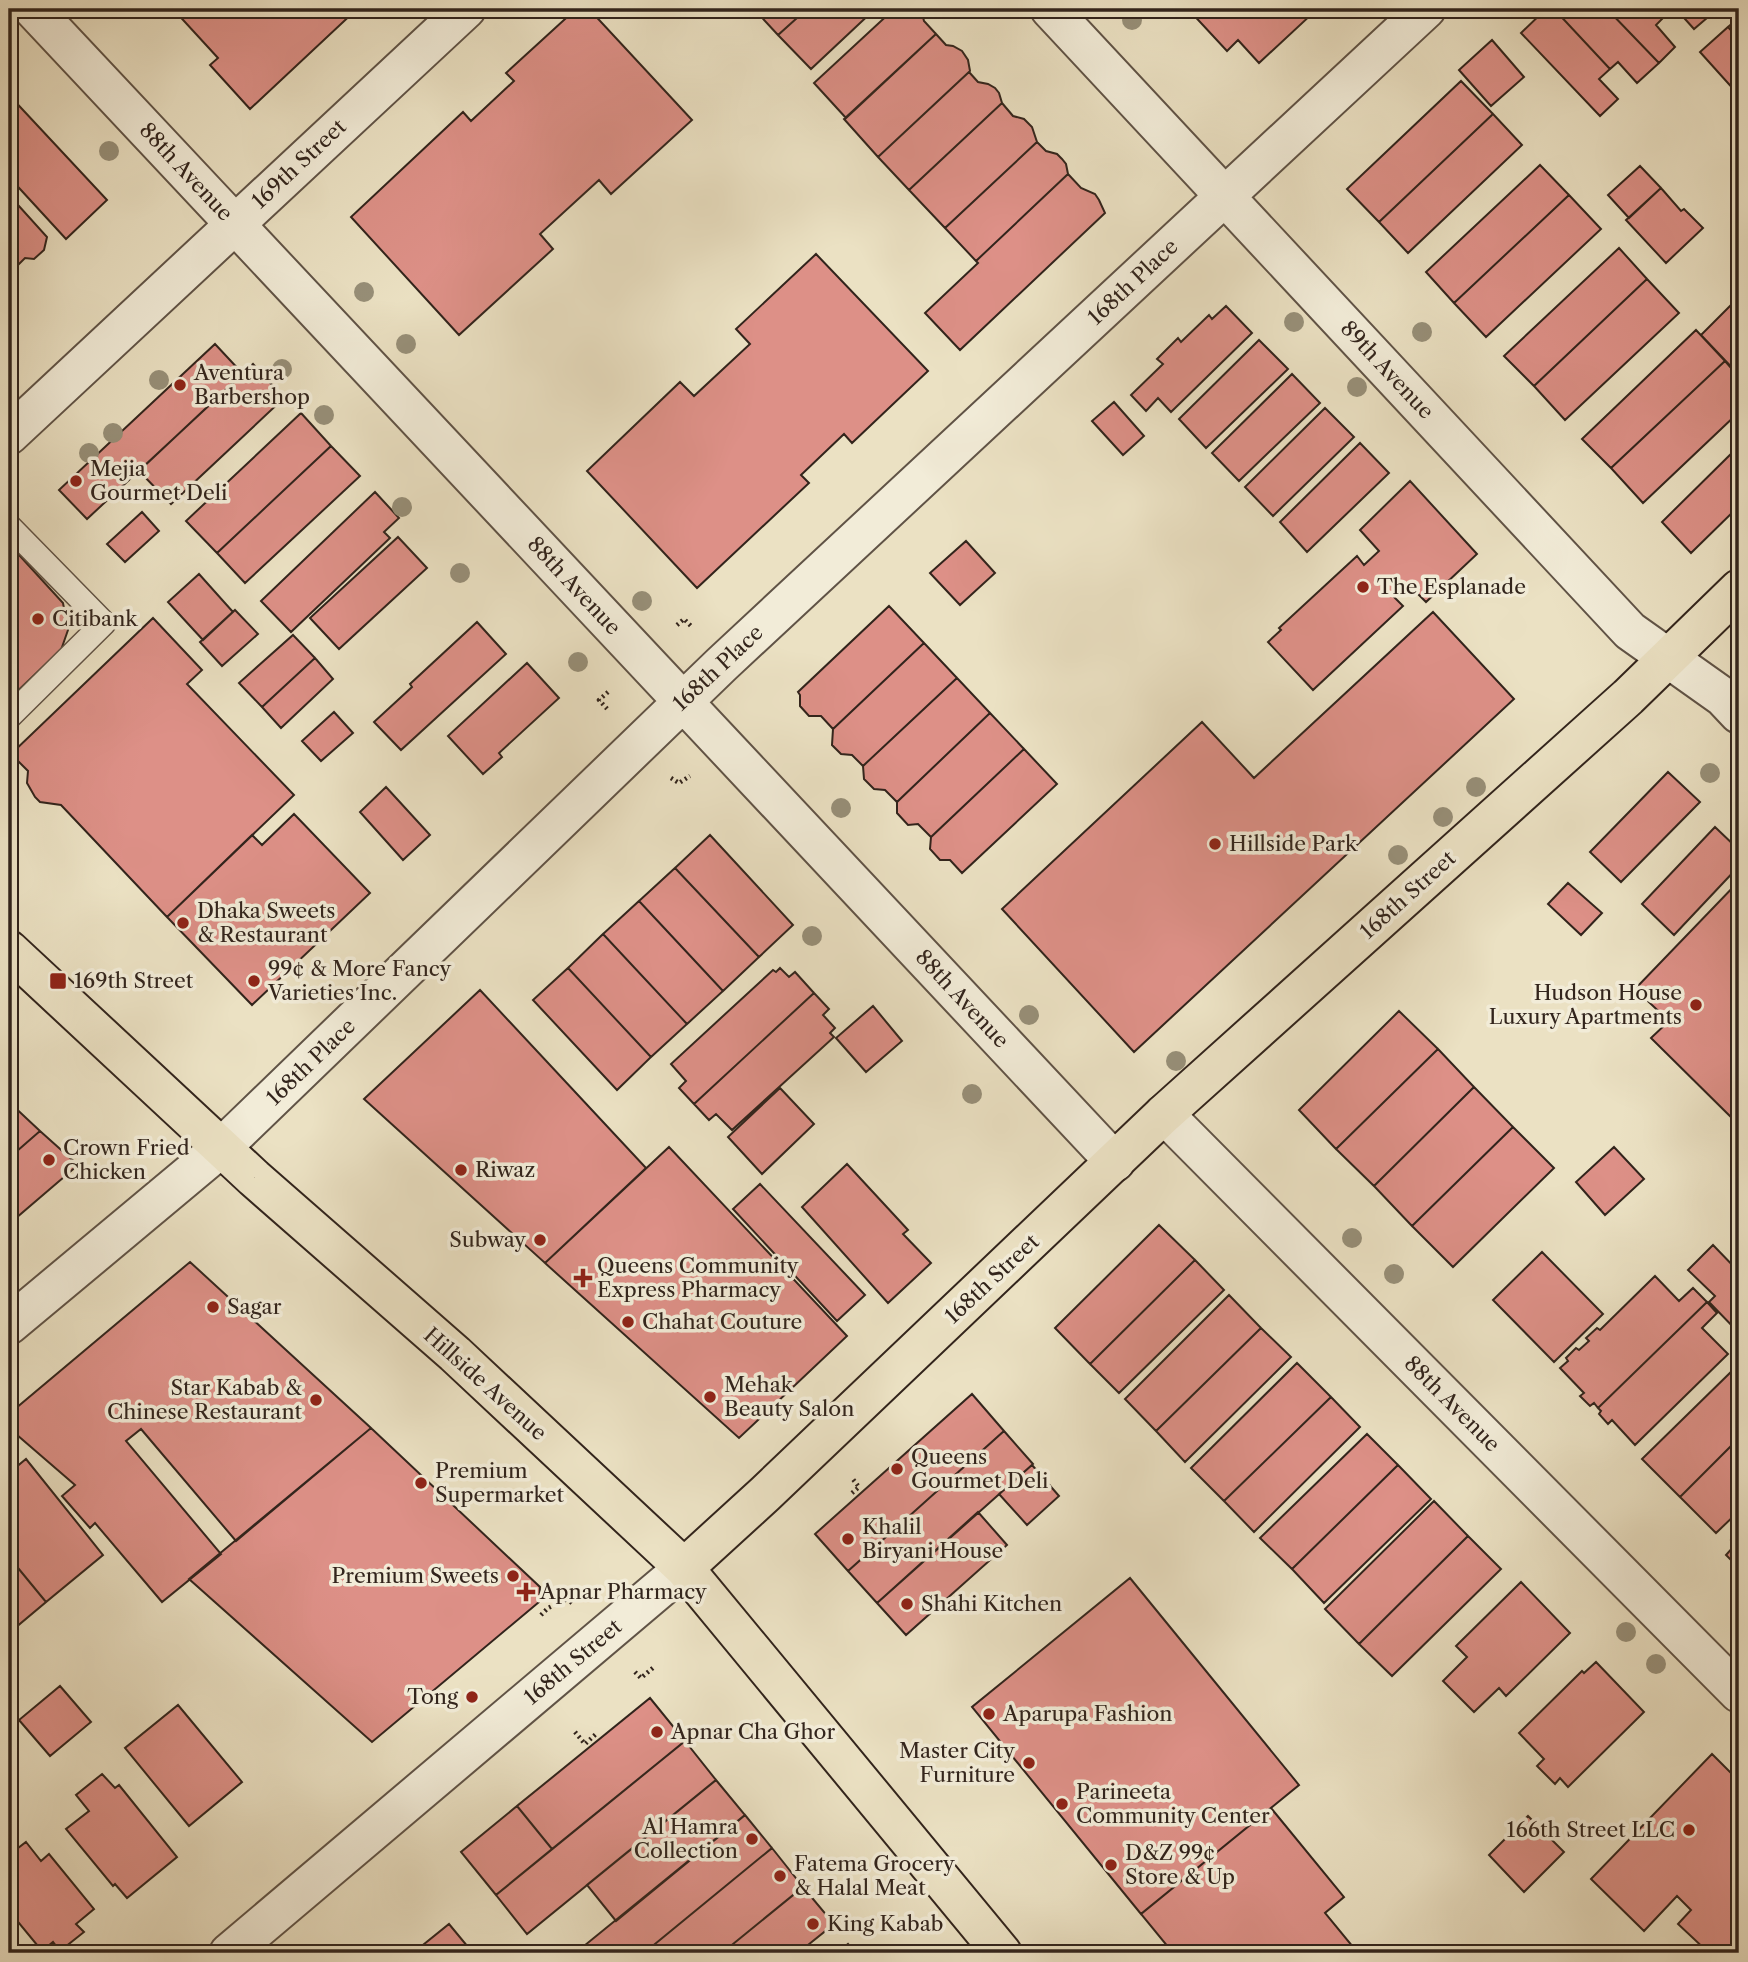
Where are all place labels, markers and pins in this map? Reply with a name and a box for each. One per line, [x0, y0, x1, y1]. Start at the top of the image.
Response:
place label: Aventura Barbershop [193, 360, 310, 409]
marker: Aventura Barbershop [172, 377, 188, 393]
place label: Mejia Gourmet Deli [90, 456, 227, 505]
marker: Mejia Gourmet Deli [68, 473, 84, 489]
place label: The Esplanade [1377, 574, 1526, 599]
marker: The Esplanade [1355, 579, 1371, 595]
place label: Citibank [52, 606, 138, 631]
marker: Citibank [30, 611, 46, 627]
place label: Hillside Park [1229, 831, 1358, 856]
marker: Hillside Park [1207, 836, 1223, 852]
place label: Dhaka Sweets & Restaurant [197, 898, 335, 947]
marker: Dhaka Sweets & Restaurant [175, 915, 191, 931]
place label: 99¢ & More Fancy Varieties Inc. [267, 956, 452, 1005]
place label: 169th Street [74, 968, 194, 993]
marker: 169th Street [48, 971, 68, 991]
marker: 99¢ & More Fancy Varieties Inc. [246, 973, 262, 989]
place label: Hudson House Luxury Apartments [1489, 980, 1682, 1029]
marker: Hudson House Luxury Apartments [1688, 997, 1704, 1013]
place label: Crown Fried Chicken [63, 1135, 190, 1184]
marker: Crown Fried Chicken [41, 1152, 57, 1168]
place label: Riwaz [475, 1157, 535, 1182]
marker: Riwaz [453, 1162, 469, 1178]
place label: Subway [449, 1227, 526, 1252]
marker: Subway [532, 1232, 548, 1248]
place label: Queens Community Express Pharmacy [597, 1253, 799, 1302]
marker: Queens Community Express Pharmacy [575, 1270, 591, 1286]
place label: Sagar [227, 1294, 282, 1319]
marker: Sagar [205, 1299, 221, 1315]
place label: Chahat Couture [642, 1309, 802, 1334]
marker: Chahat Couture [620, 1314, 636, 1330]
place label: Mehak Beauty Salon [724, 1372, 854, 1421]
place label: Star Kabab & Chinese Restaurant [107, 1375, 303, 1424]
marker: Mehak Beauty Salon [702, 1389, 718, 1405]
marker: Star Kabab & Chinese Restaurant [308, 1392, 324, 1408]
place label: Queens Gourmet Deli [911, 1444, 1048, 1493]
place label: Premium Supermarket [435, 1458, 565, 1507]
marker: Queens Gourmet Deli [889, 1461, 905, 1477]
marker: Premium Supermarket [413, 1475, 429, 1491]
place label: Khalil Biryani House [862, 1514, 1003, 1563]
marker: Khalil Biryani House [840, 1531, 856, 1547]
place label: Premium Sweets [331, 1563, 499, 1588]
marker: Premium Sweets [505, 1568, 521, 1584]
place label: Apnar Pharmacy [539, 1579, 707, 1604]
marker: Apnar Pharmacy [518, 1584, 534, 1600]
place label: Shahi Kitchen [921, 1591, 1062, 1616]
marker: Shahi Kitchen [899, 1596, 915, 1612]
place label: Tong [407, 1684, 459, 1709]
marker: Tong [464, 1689, 480, 1705]
place label: Aparupa Fashion [1002, 1701, 1172, 1726]
marker: Aparupa Fashion [981, 1706, 997, 1722]
place label: Apnar Cha Ghor [670, 1719, 835, 1744]
marker: Apnar Cha Ghor [649, 1724, 665, 1740]
place label: Master City Furniture [899, 1738, 1015, 1787]
marker: Master City Furniture [1021, 1755, 1037, 1771]
place label: Parineeta Community Center [1076, 1779, 1270, 1828]
marker: Parineeta Community Center [1054, 1796, 1070, 1812]
place label: Al Hamra Collection [634, 1814, 739, 1863]
place label: 166th Street LLC [1507, 1817, 1675, 1842]
marker: 166th Street LLC [1681, 1822, 1697, 1838]
marker: Al Hamra Collection [744, 1831, 760, 1847]
place label: D&Z 99¢ Store & Up [1125, 1840, 1235, 1889]
place label: Fatema Grocery & Halal Meat [794, 1851, 955, 1900]
marker: D&Z 99¢ Store & Up [1103, 1857, 1119, 1873]
marker: Fatema Grocery & Halal Meat [772, 1868, 788, 1884]
place label: King Kabab [827, 1911, 943, 1936]
marker: King Kabab [805, 1916, 821, 1932]

